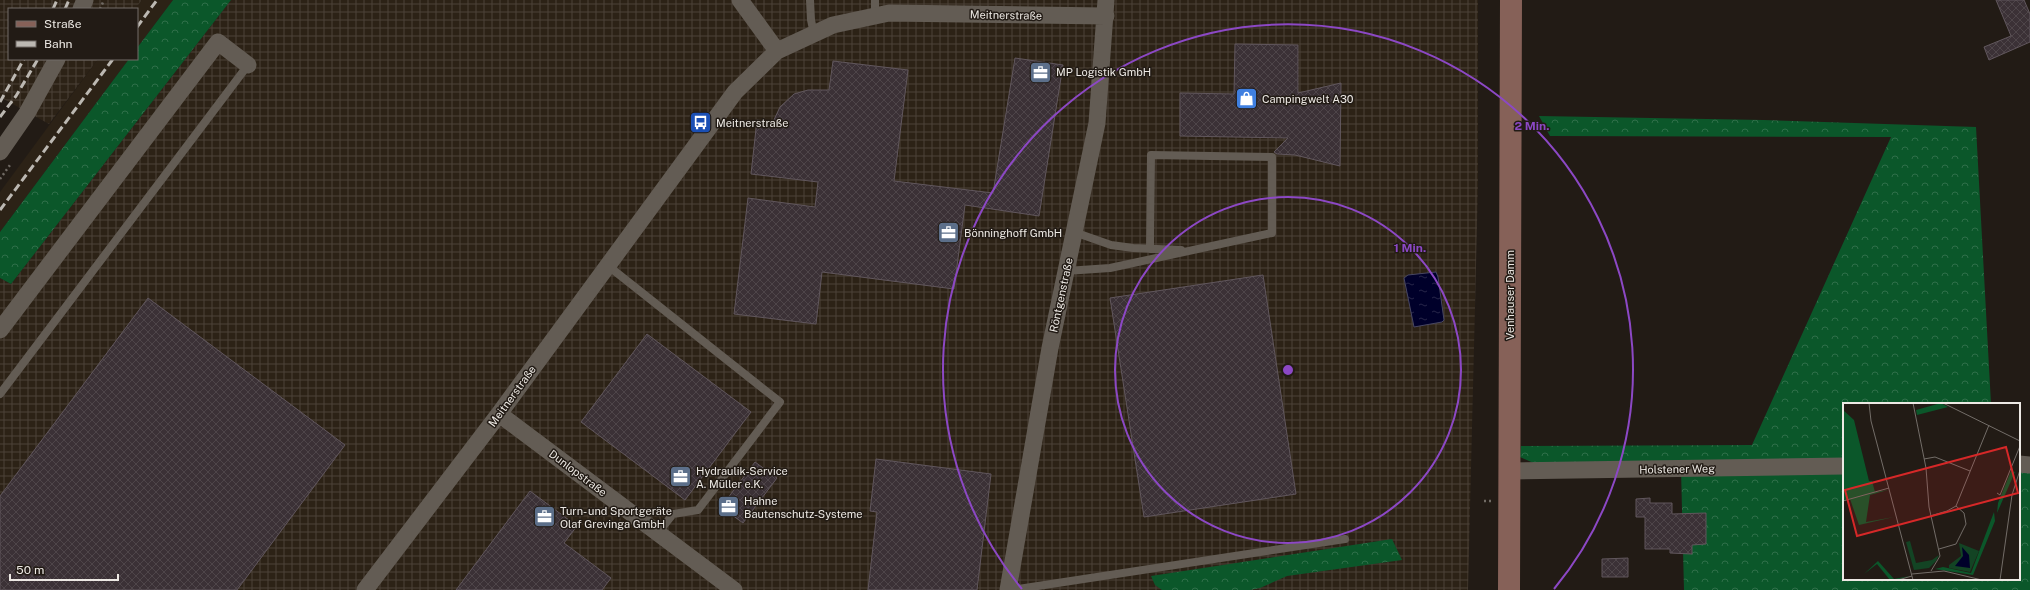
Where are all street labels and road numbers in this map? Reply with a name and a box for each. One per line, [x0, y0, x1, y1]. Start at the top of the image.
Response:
street label: Meitnerstraße [970, 8, 1042, 22]
street label: Venhauser Damm [1504, 250, 1516, 340]
street label: Röntgenstraße [1047, 257, 1075, 333]
street label: Meitnerstraße [486, 363, 538, 429]
street label: Dunlopstraße [547, 447, 609, 499]
street label: Holstener Weg [1639, 462, 1715, 476]

